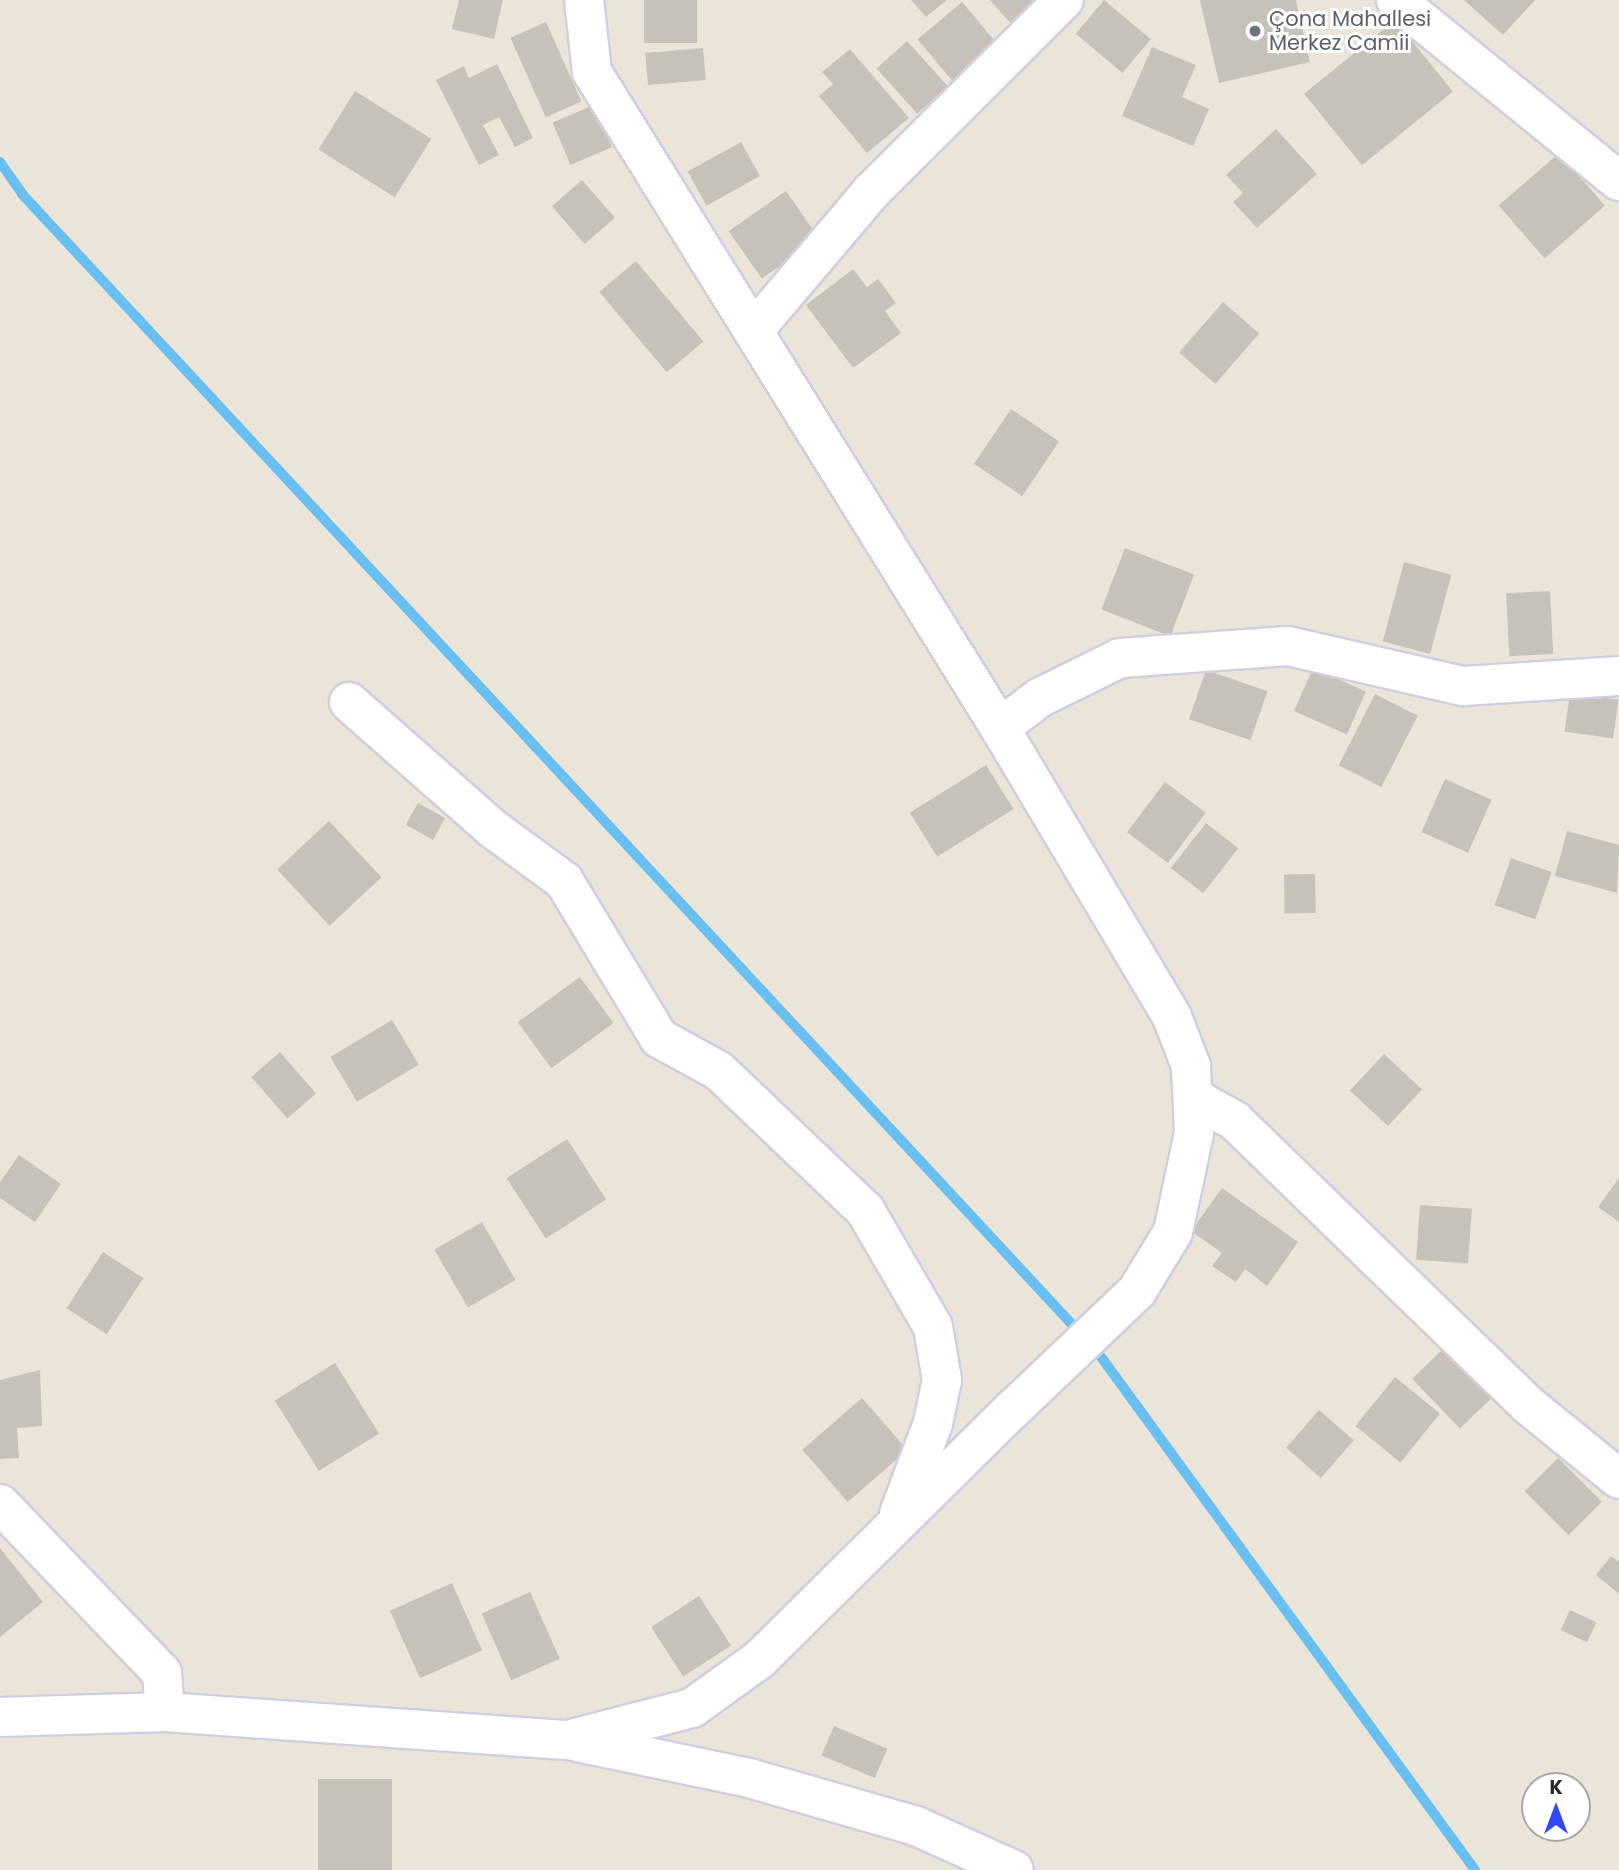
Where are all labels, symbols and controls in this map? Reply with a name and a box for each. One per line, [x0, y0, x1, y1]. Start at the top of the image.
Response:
place label: Çona Mahallesi Merkez Camii [1269, 6, 1431, 56]
marker: Çona Mahallesi Merkez Camii [1247, 23, 1263, 39]
north arrow [1521, 1772, 1591, 1842]
text: K [1549, 1774, 1563, 1801]

